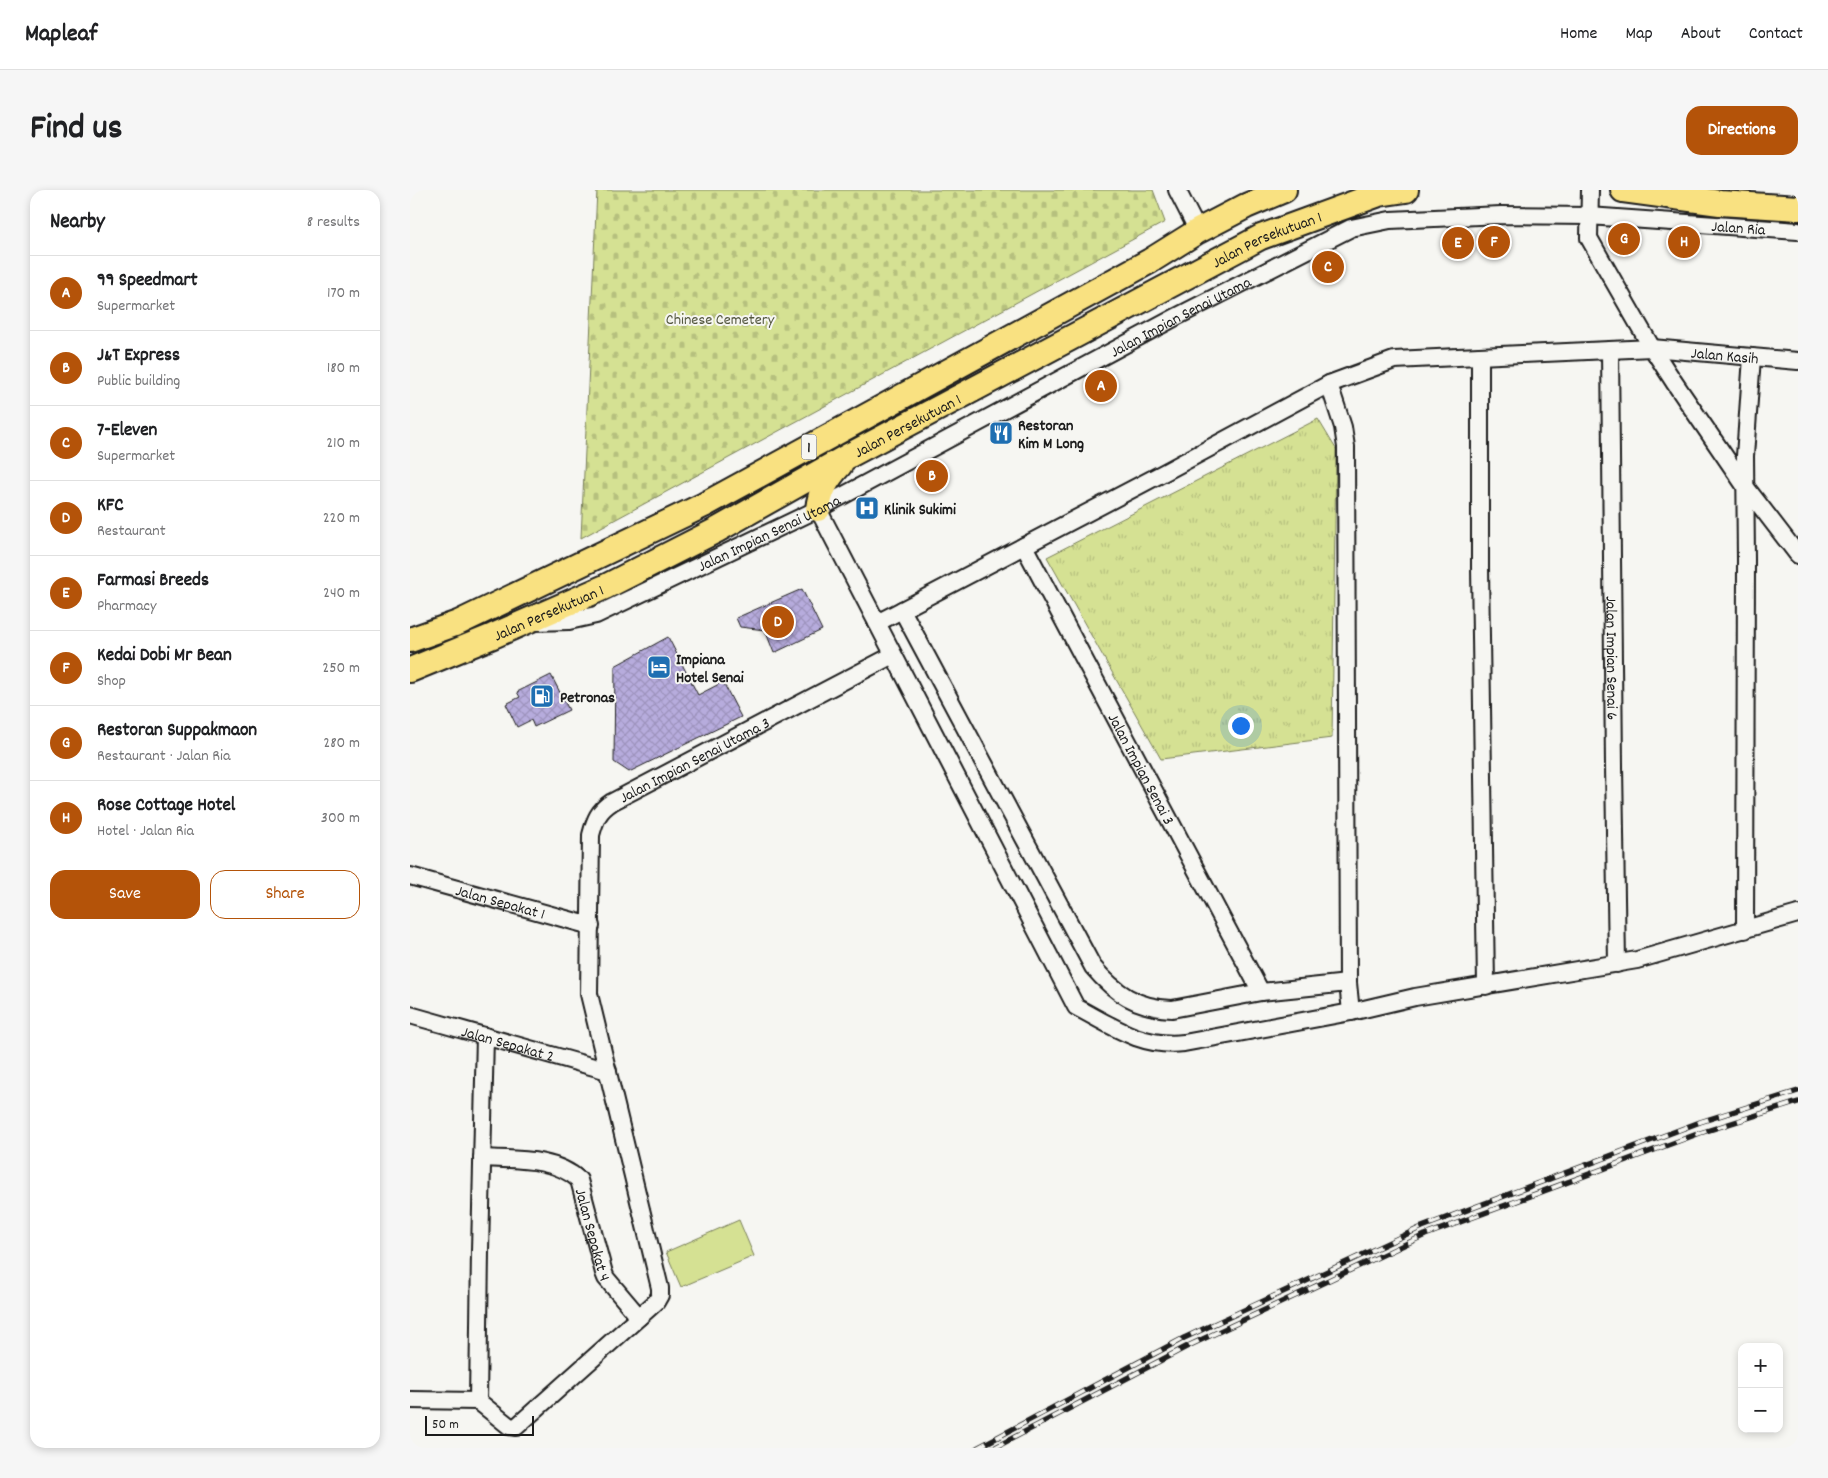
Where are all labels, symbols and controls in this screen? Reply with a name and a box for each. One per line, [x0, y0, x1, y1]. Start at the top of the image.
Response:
text: Mapleaf [25, 18, 97, 52]
text: Home [1560, 22, 1597, 47]
text: Map [1625, 22, 1653, 47]
text: About [1681, 22, 1721, 47]
text: Contact [1749, 22, 1803, 47]
text: Find us [30, 105, 122, 155]
button: Directions [1686, 106, 1798, 155]
street label: Jalan Persekutuan 1 [1209, 207, 1326, 275]
text: Nearby [50, 208, 105, 238]
text: 8 results [307, 211, 360, 234]
street label: Jalan Ria [1711, 216, 1766, 243]
pin: G [1608, 220, 1640, 258]
pin: F [1478, 223, 1510, 261]
pin: H [1668, 223, 1700, 261]
pin: E [1442, 224, 1474, 262]
pin: C [1312, 248, 1344, 286]
text: 99 Speedmart [97, 268, 198, 295]
street label: Jalan Impian Senai Utama [1107, 272, 1256, 364]
text: A [62, 282, 70, 305]
text: 170 m [327, 282, 360, 305]
text: Supermarket [97, 295, 175, 318]
park label: Chinese Cemetery [666, 309, 775, 332]
text: J&T Express [97, 343, 180, 370]
street label: Jalan Kasih [1690, 343, 1759, 371]
text: B [62, 357, 70, 380]
text: 180 m [327, 357, 360, 380]
pin: A [1085, 367, 1117, 405]
text: Public building [97, 370, 180, 393]
street label: Jalan Persekutuan 1 [851, 389, 966, 465]
place label: Restoran Kim M Long [1018, 415, 1084, 456]
text: 7-Eleven [97, 418, 157, 445]
restaurant icon: Restoran Kim M Long [988, 420, 1014, 446]
text: C [62, 432, 70, 455]
text: 210 m [326, 432, 360, 455]
road number: 1 [802, 434, 816, 460]
text: Supermarket [97, 445, 175, 468]
pin: B [916, 457, 948, 495]
street label: Jalan Impian Senai Utama [694, 490, 846, 579]
text: KFC [97, 493, 124, 520]
hospital icon: Klinik Sukimi [854, 495, 880, 521]
place label: Klinik Sukimi [884, 499, 956, 522]
text: D [62, 507, 70, 530]
text: 220 m [323, 507, 360, 530]
text: Restaurant [97, 520, 166, 543]
text: Farmasi Breeds [97, 568, 209, 595]
street label: Jalan Persekutuan 1 [491, 580, 608, 648]
text: E [62, 582, 70, 605]
text: 240 m [323, 582, 360, 605]
text: Pharmacy [97, 595, 156, 618]
street label: Jalan Impian Senai 6 [1598, 596, 1623, 720]
pin: D [762, 603, 794, 641]
text: Kedai Dobi Mr Bean [97, 643, 232, 670]
place label: Impiana Hotel Senai [676, 649, 744, 690]
hotel icon: Impiana Hotel Senai [646, 654, 672, 680]
text: F [62, 657, 70, 680]
text: 250 m [322, 657, 360, 680]
text: Shop [97, 670, 126, 693]
fuel station icon: Petronas [529, 683, 555, 709]
place label: Petronas [560, 687, 615, 710]
street label: Jalan Impian Senai 3 [1101, 710, 1179, 830]
street label: Jalan Impian Senai Utama 3 [616, 712, 774, 810]
your location [1228, 713, 1254, 739]
text: Restoran Suppakmaon [97, 718, 257, 745]
text: G [62, 732, 70, 755]
text: 280 m [323, 732, 360, 755]
text: Restaurant · Jalan Ria [97, 745, 231, 768]
text: Rose Cottage Hotel [97, 793, 235, 820]
text: H [62, 807, 70, 830]
text: 300 m [321, 807, 360, 830]
text: Hotel · Jalan Ria [97, 820, 194, 843]
button: Save [50, 870, 200, 919]
button: Share [210, 870, 360, 919]
street label: Jalan Sepakat 1 [453, 880, 547, 927]
street label: Jalan Sepakat 2 [458, 1021, 557, 1069]
street label: Jalan Sepakat 4 [568, 1186, 615, 1285]
map controls [1738, 1343, 1783, 1433]
button: + [1738, 1343, 1783, 1388]
button: − [1738, 1388, 1783, 1433]
scale bar [425, 1413, 534, 1436]
text: 50 m [432, 1415, 459, 1435]

